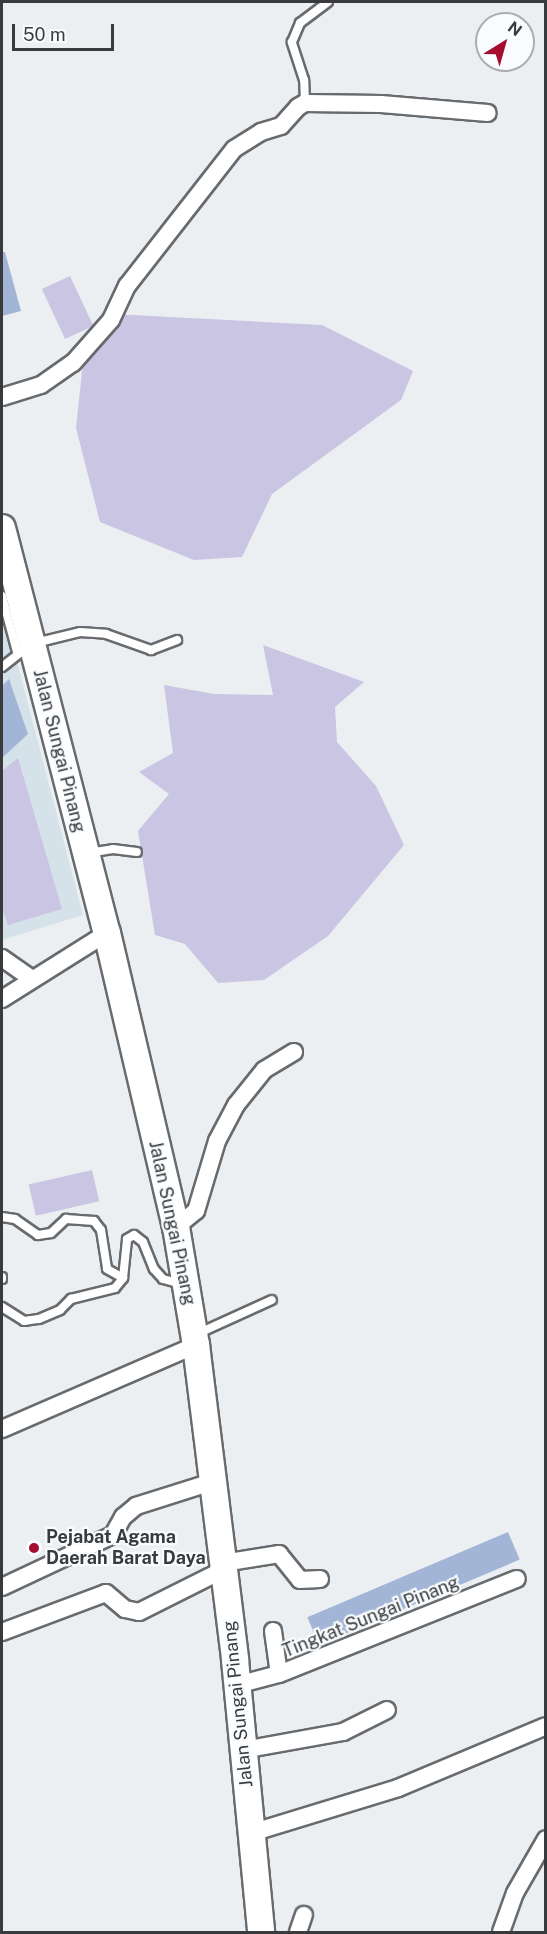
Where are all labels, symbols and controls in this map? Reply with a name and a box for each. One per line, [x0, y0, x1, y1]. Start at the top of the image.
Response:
scale bar [15, 12, 117, 50]
north arrow [475, 12, 535, 72]
text: N [504, 17, 526, 40]
text: 50 m [23, 24, 66, 45]
street label: Jalan Sungai Pinang [28, 667, 90, 835]
street label: Jalan Sungai Pinang [144, 1139, 200, 1307]
place label: Pejabat Agama Daerah Barat Daya [46, 1527, 206, 1570]
marker: Pejabat Agama Daerah Barat Daya [27, 1541, 41, 1555]
street label: Tingkat Sungai Pinang [280, 1572, 462, 1662]
street label: Jalan Sungai Pinang [218, 1619, 258, 1789]

